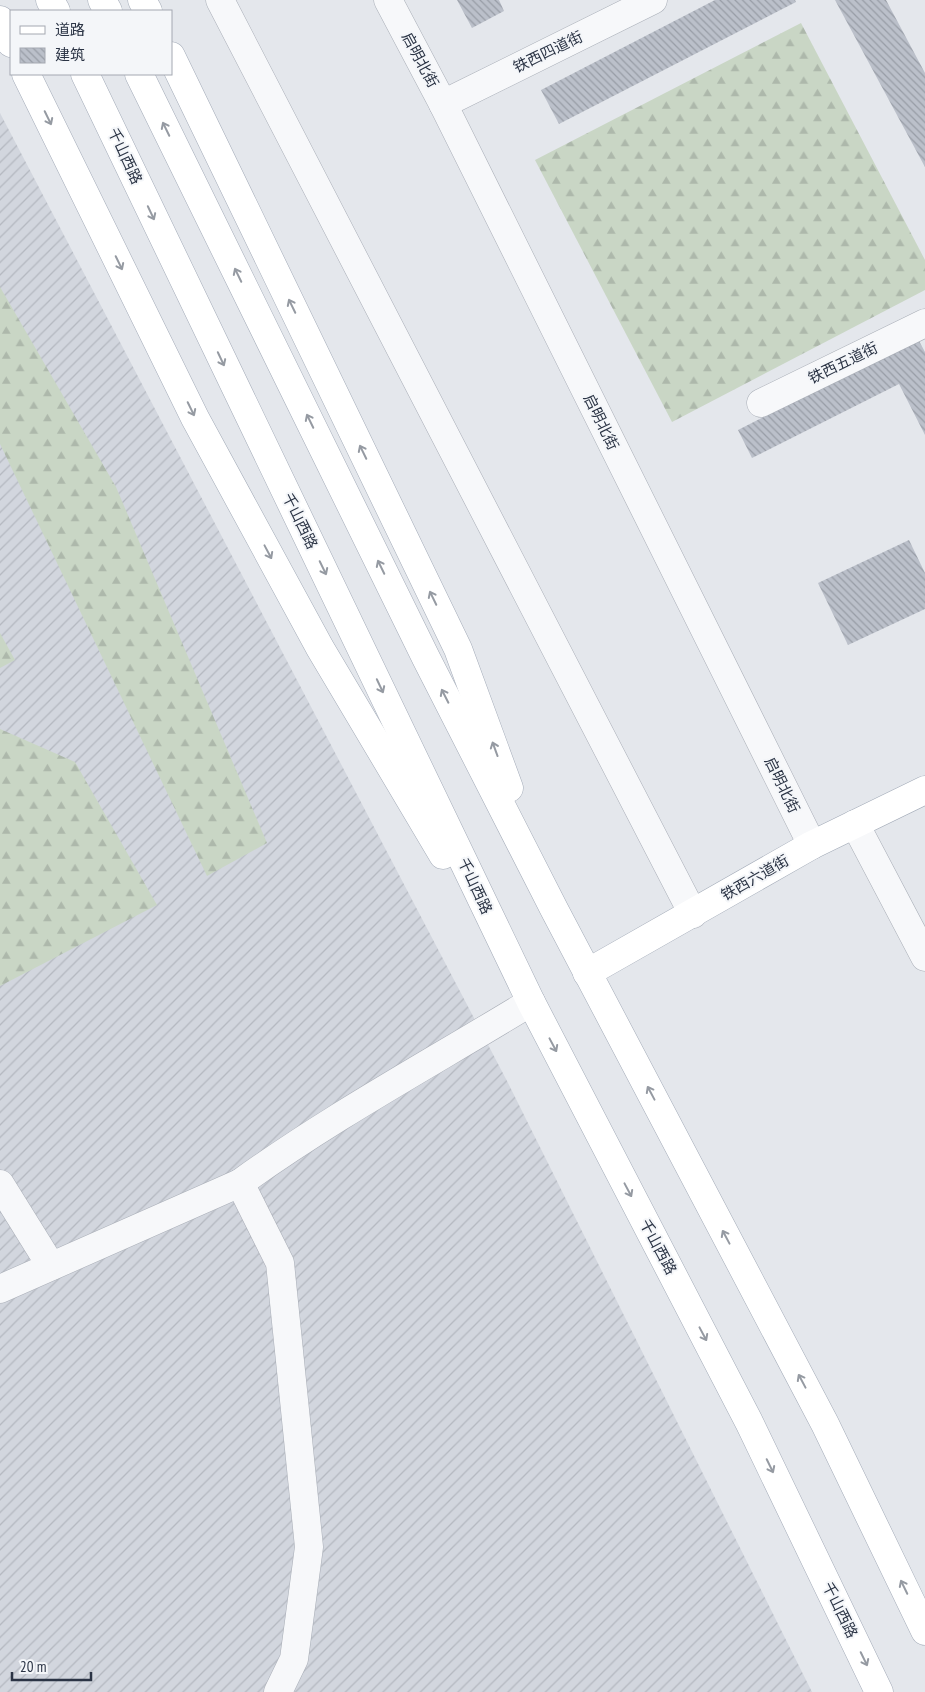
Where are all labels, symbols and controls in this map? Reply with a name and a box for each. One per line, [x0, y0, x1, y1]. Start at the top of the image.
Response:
legend [10, 10, 172, 75]
text: 道路 [55, 20, 85, 39]
street label: 铁西四道街 [510, 27, 586, 77]
street label: 启明北街 [398, 29, 443, 91]
text: 建筑 [55, 45, 85, 64]
one-way arrow [43, 110, 53, 125]
one-way arrow [161, 122, 171, 137]
street label: 千山西路 [104, 125, 147, 187]
one-way arrow [147, 205, 157, 220]
one-way arrow [114, 256, 124, 271]
one-way arrow [233, 268, 242, 283]
one-way arrow [287, 299, 296, 314]
street label: 铁西五道街 [805, 338, 881, 388]
one-way arrow [217, 351, 227, 366]
street label: 启明北街 [580, 391, 623, 453]
one-way arrow [187, 401, 196, 416]
one-way arrow [304, 414, 314, 429]
one-way arrow [357, 445, 367, 460]
street label: 千山西路 [279, 490, 322, 552]
one-way arrow [263, 545, 273, 560]
one-way arrow [319, 560, 328, 575]
one-way arrow [376, 560, 385, 575]
one-way arrow [428, 591, 438, 606]
one-way arrow [375, 678, 385, 693]
one-way arrow [440, 689, 449, 704]
one-way arrow [490, 741, 499, 757]
street label: 启明北街 [761, 754, 804, 816]
street label: 铁西六道街 [718, 851, 792, 905]
street label: 千山西路 [454, 855, 497, 917]
one-way arrow [548, 1038, 558, 1053]
one-way arrow [646, 1086, 656, 1101]
one-way arrow [623, 1182, 633, 1197]
street label: 千山西路 [636, 1216, 681, 1278]
one-way arrow [721, 1230, 731, 1245]
one-way arrow [698, 1326, 708, 1341]
one-way arrow [797, 1374, 806, 1389]
one-way arrow [766, 1458, 776, 1473]
street label: 千山西路 [819, 1579, 862, 1641]
one-way arrow [899, 1580, 908, 1595]
scale bar [12, 1650, 91, 1682]
one-way arrow [859, 1652, 869, 1667]
text: 20 m [20, 1657, 46, 1676]

